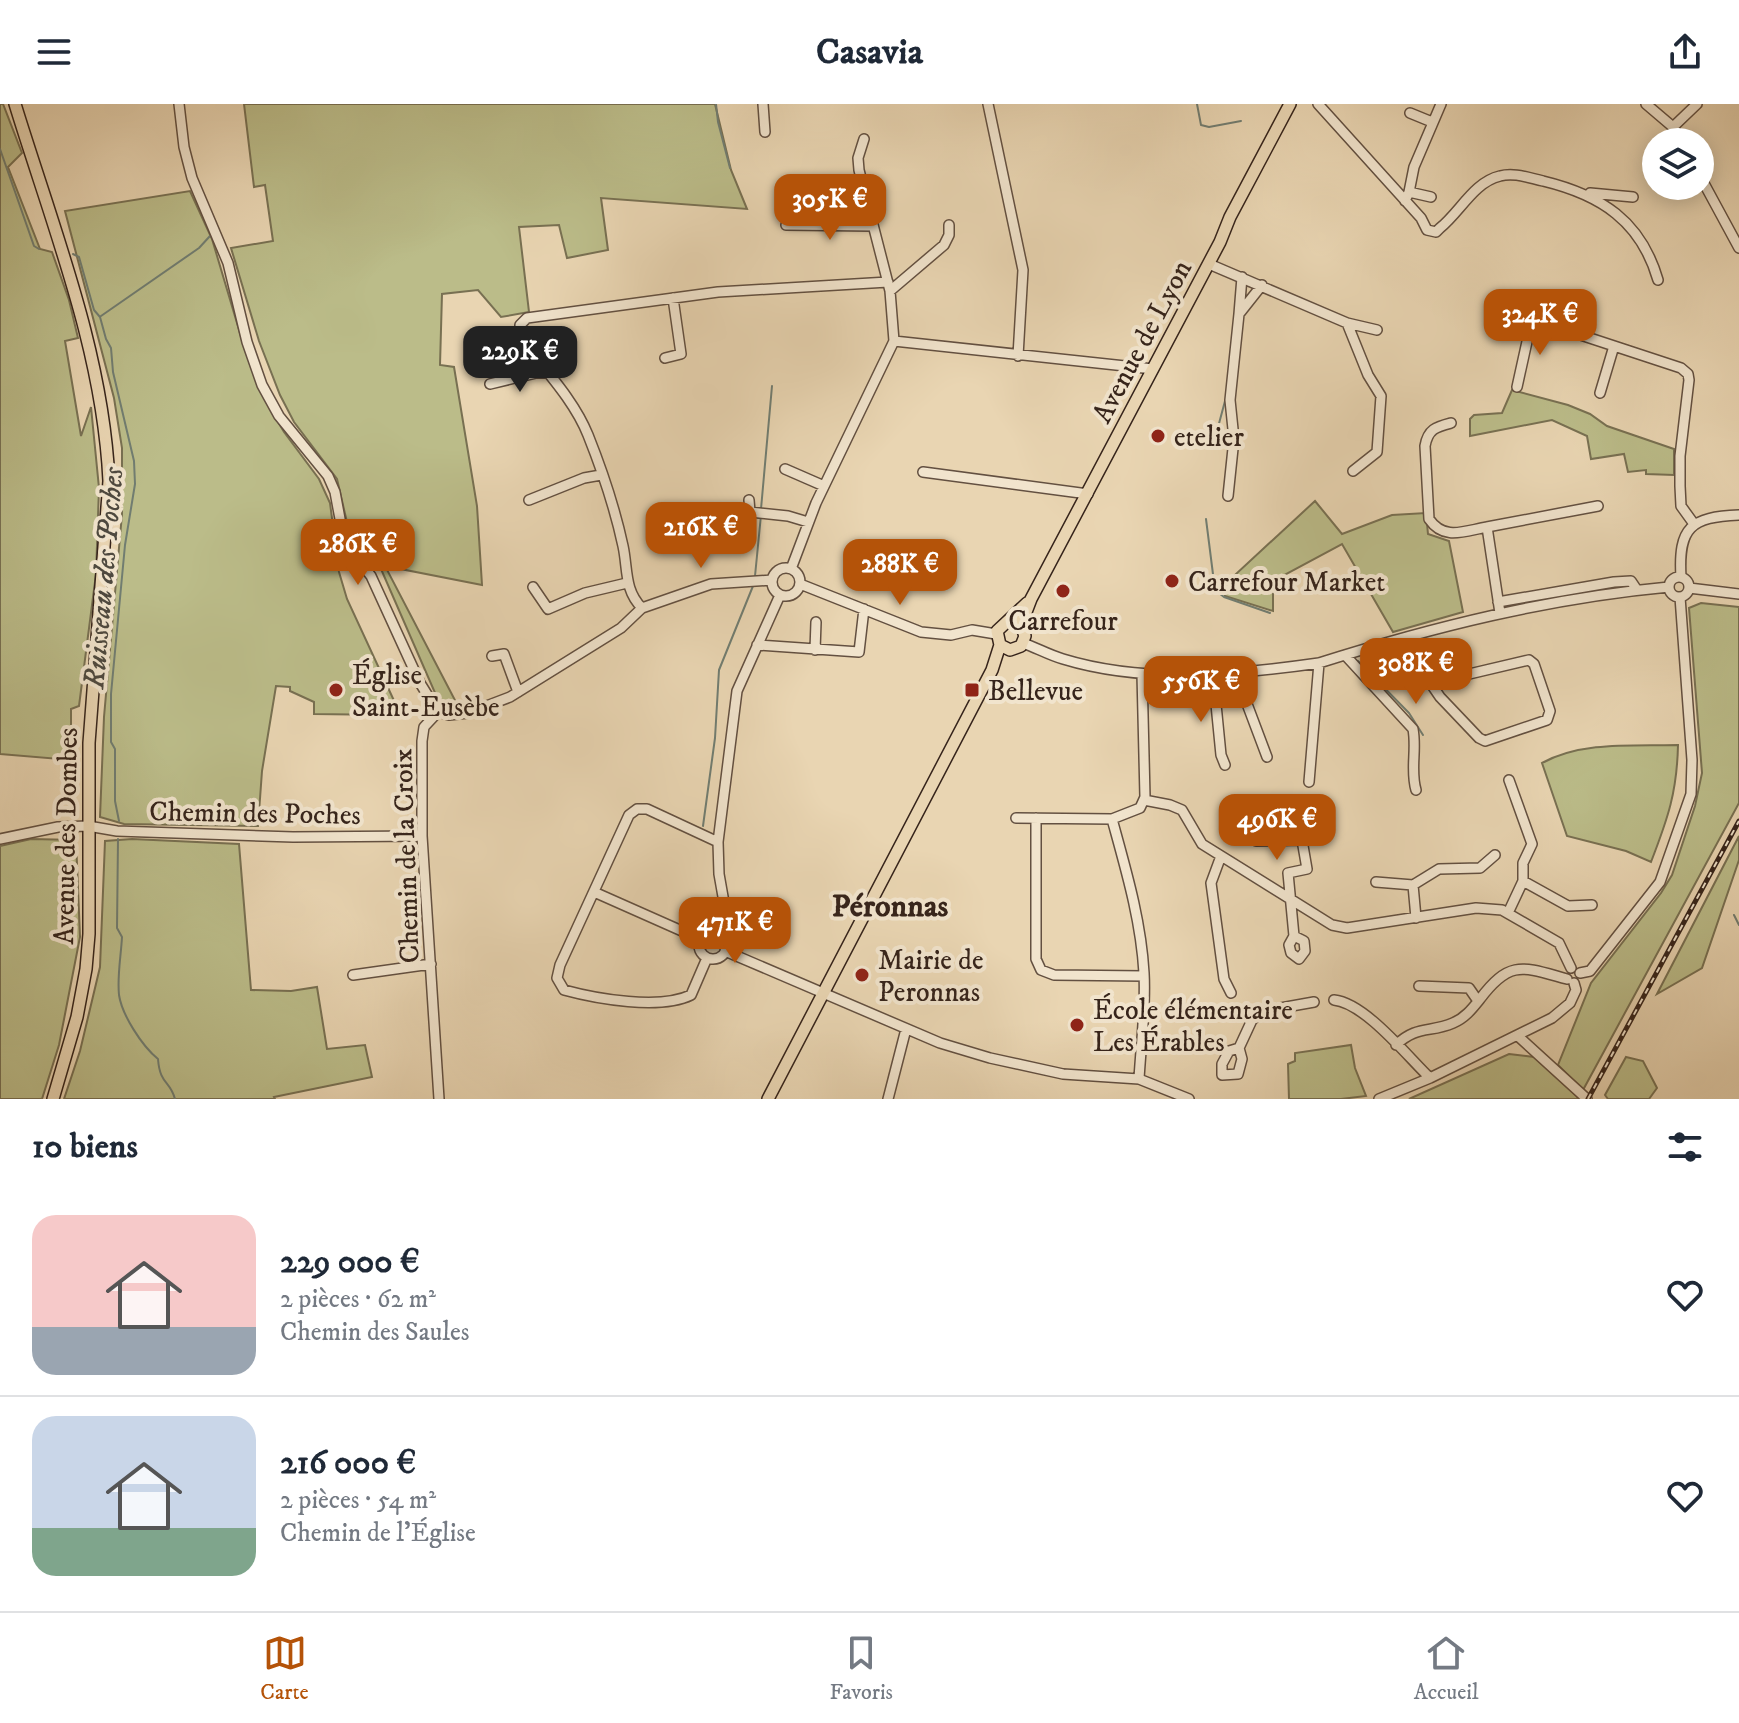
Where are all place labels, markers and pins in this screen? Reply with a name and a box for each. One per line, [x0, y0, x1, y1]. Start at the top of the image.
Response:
pin: 305K € [765, 174, 895, 242]
pin: 324K € [1475, 289, 1605, 357]
pin: 229K € [455, 326, 585, 394]
place label: etelier [1174, 420, 1244, 455]
marker: etelier [1149, 427, 1167, 445]
pin: 216K € [636, 502, 766, 570]
pin: 286K € [293, 519, 423, 587]
pin: 288K € [835, 539, 965, 607]
place label: Carrefour Market [1188, 565, 1385, 600]
marker: Carrefour Market [1163, 572, 1181, 590]
marker: Carrefour [1054, 582, 1072, 600]
place label: Carrefour [1008, 604, 1118, 639]
pin: 308K € [1351, 638, 1481, 706]
pin: 556K € [1136, 656, 1266, 724]
place label: Église Saint-Eusèbe [352, 658, 500, 725]
place label: Bellevue [988, 674, 1083, 709]
marker: Église Saint-Eusèbe [327, 681, 345, 699]
marker: Bellevue [963, 681, 981, 699]
pin: 496K € [1212, 794, 1342, 862]
pin: 471K € [670, 897, 800, 965]
place label: Mairie de Peronnas [878, 943, 984, 1010]
marker: Mairie de Peronnas [853, 966, 871, 984]
place label: École élémentaire Les Érables [1093, 993, 1293, 1060]
marker: École élémentaire Les Érables [1068, 1016, 1086, 1034]

